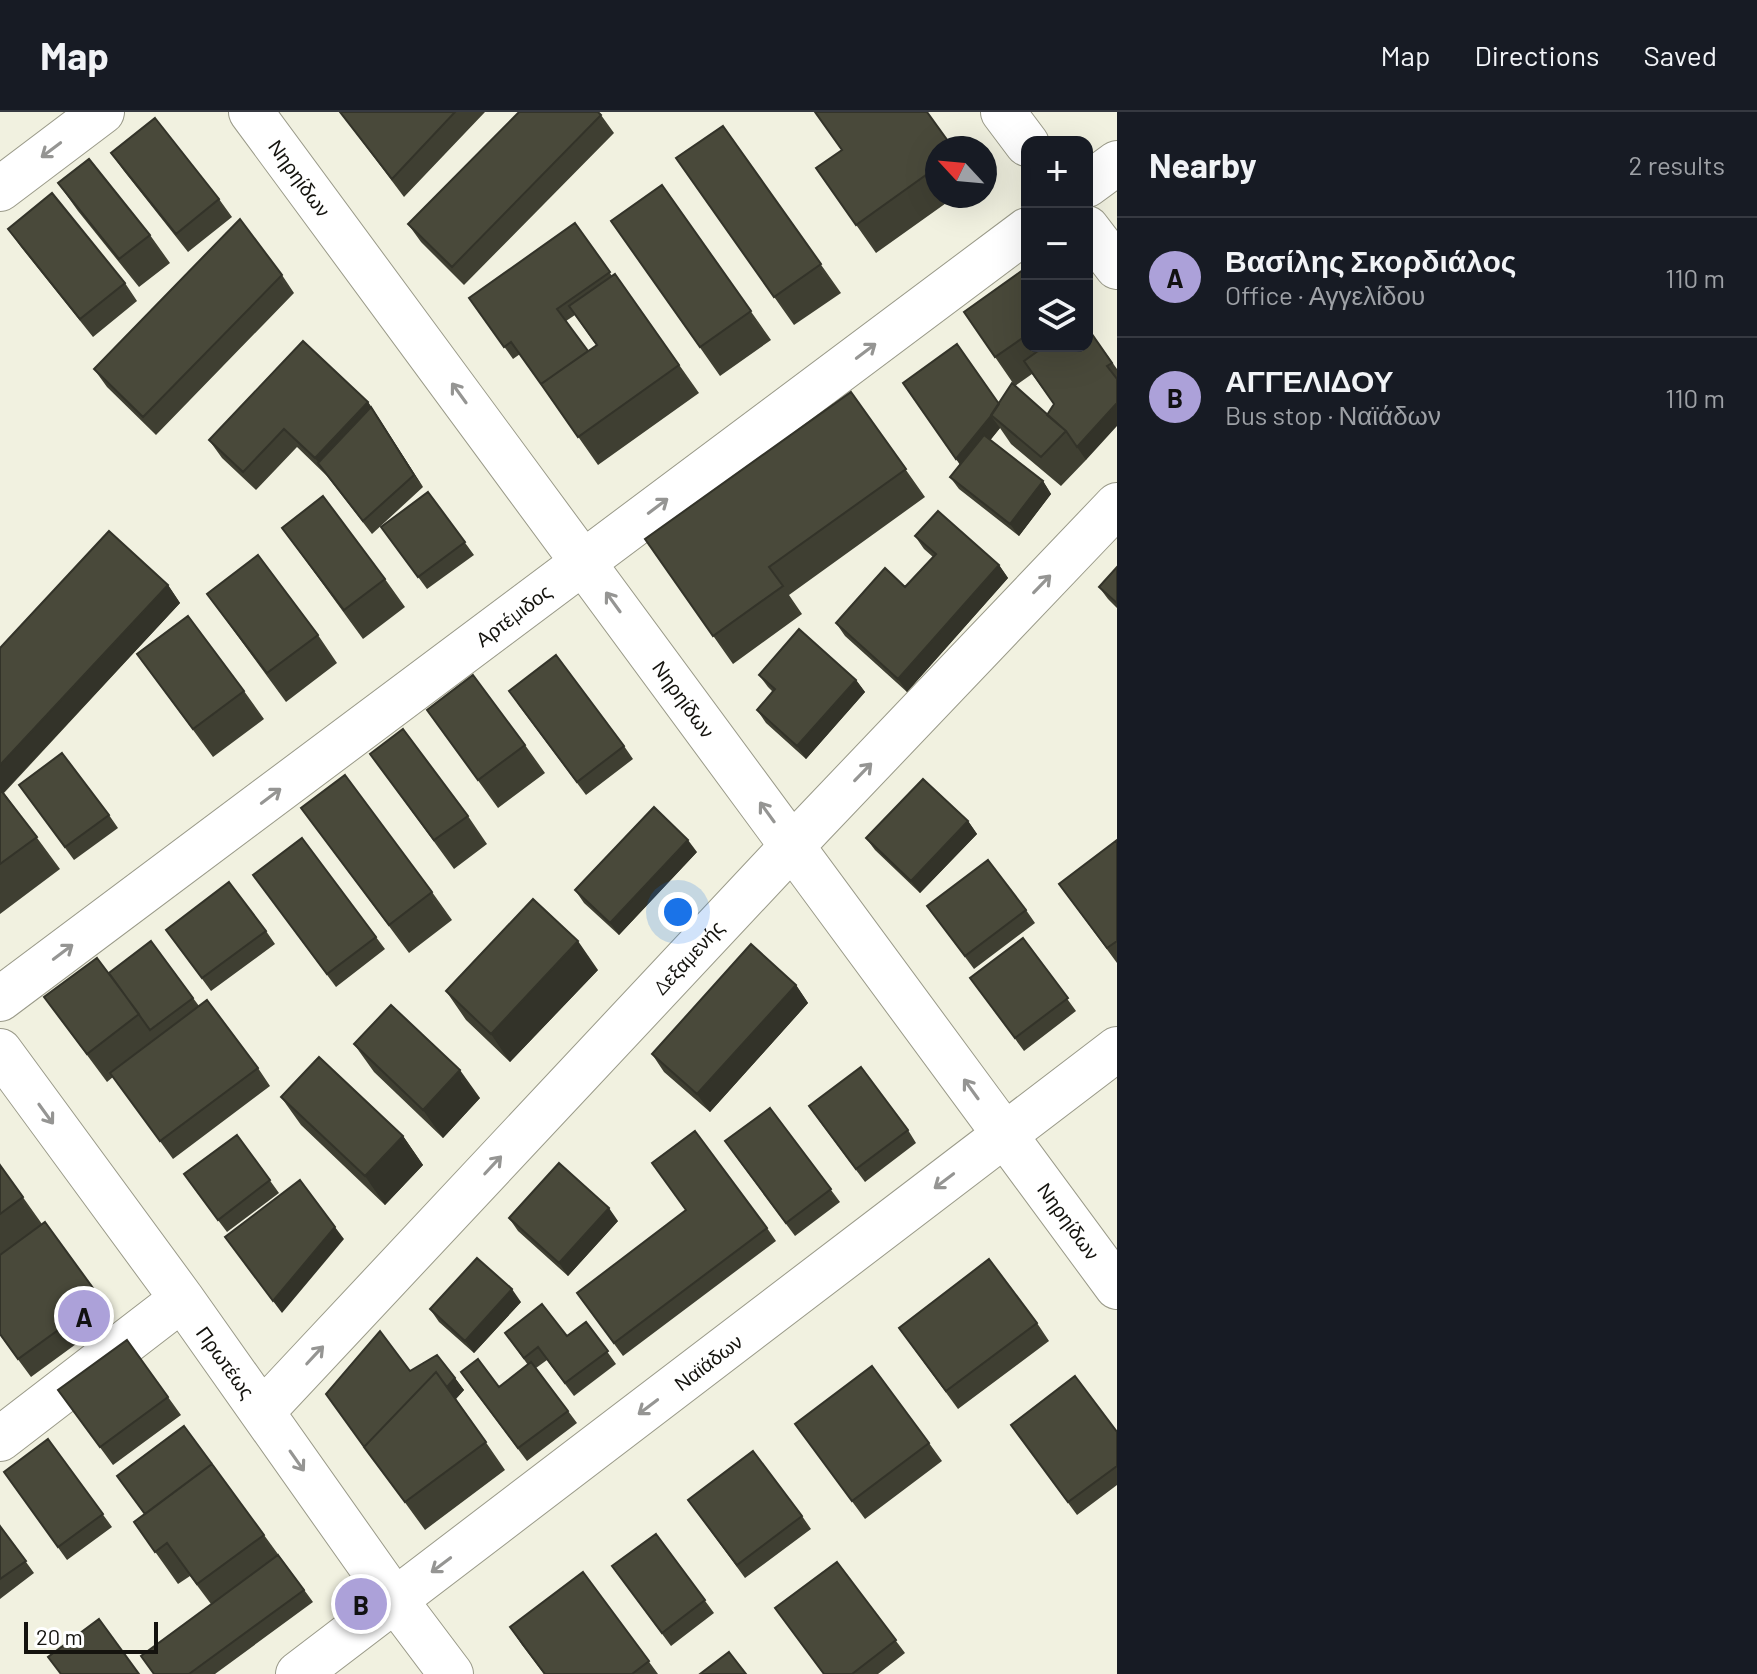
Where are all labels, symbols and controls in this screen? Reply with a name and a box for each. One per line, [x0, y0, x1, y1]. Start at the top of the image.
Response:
text: Map [40, 32, 109, 78]
text: Map [1381, 38, 1430, 72]
text: Directions [1474, 38, 1600, 72]
text: Saved [1644, 38, 1717, 72]
street label: Νηρηίδων [264, 135, 336, 221]
north arrow [925, 136, 997, 208]
map controls [1021, 136, 1093, 352]
button: + [1021, 136, 1093, 208]
one-way arrow [41, 142, 62, 159]
text: Nearby [1149, 144, 1257, 185]
text: 2 results [1629, 149, 1725, 180]
button: − [1021, 208, 1093, 280]
text: Βασίλης Σκορδιάλος [1225, 242, 1516, 278]
text: A [1166, 262, 1184, 293]
text: 110 m [1665, 262, 1725, 293]
text: Office · Αγγελίδου [1225, 279, 1425, 310]
button: layers [1021, 280, 1093, 352]
one-way arrow [855, 342, 876, 359]
text: ΑΓΓΕΛΙΔΟΥ [1225, 362, 1393, 398]
text: B [1167, 382, 1183, 413]
text: 110 m [1665, 382, 1725, 413]
one-way arrow [450, 383, 467, 404]
text: Bus stop · Ναϊάδων [1225, 399, 1441, 430]
one-way arrow [647, 498, 668, 515]
one-way arrow [1033, 574, 1051, 594]
street label: Αρτέμιδος [470, 579, 556, 651]
one-way arrow [605, 592, 621, 614]
street label: Νηρηίδων [648, 656, 720, 742]
one-way arrow [853, 763, 872, 782]
one-way arrow [259, 788, 281, 805]
one-way arrow [759, 801, 776, 823]
your location [658, 892, 698, 932]
street label: Δεξαμενής [648, 915, 728, 999]
one-way arrow [51, 944, 73, 961]
one-way arrow [963, 1078, 979, 1100]
one-way arrow [37, 1103, 54, 1124]
one-way arrow [484, 1156, 502, 1176]
one-way arrow [934, 1173, 955, 1190]
street label: Νηρηίδων [1033, 1178, 1105, 1264]
pin: A [58, 1286, 110, 1346]
street label: Πρωτέως [192, 1321, 260, 1403]
street label: Ναϊάδων [669, 1329, 747, 1395]
one-way arrow [306, 1345, 325, 1365]
one-way arrow [638, 1399, 659, 1416]
one-way arrow [288, 1450, 305, 1471]
one-way arrow [431, 1557, 453, 1574]
pin: B [335, 1574, 387, 1634]
scale bar [24, 1618, 158, 1654]
text: 20 m [36, 1623, 83, 1649]

